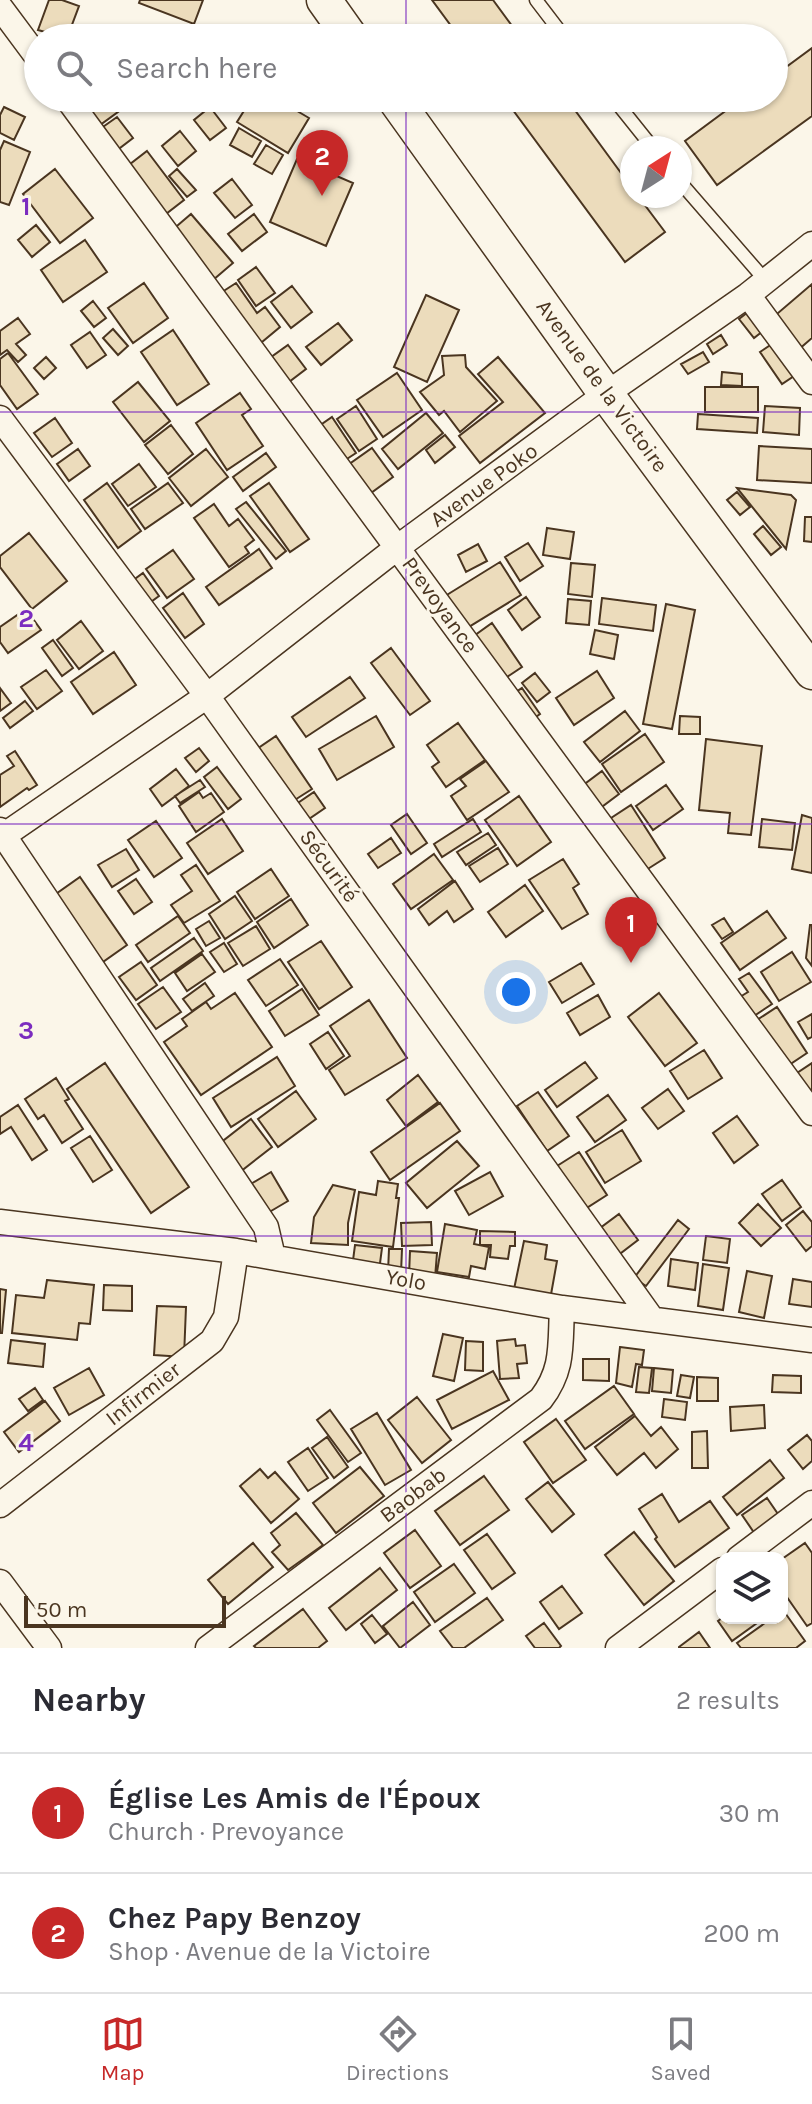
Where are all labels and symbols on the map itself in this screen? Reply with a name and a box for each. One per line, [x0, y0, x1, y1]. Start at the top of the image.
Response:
pin: 2 [296, 130, 348, 196]
north arrow [620, 136, 692, 208]
text: 1 [21, 191, 31, 222]
street label: Avenue de la Victoire [531, 295, 673, 477]
street label: Avenue Poko [425, 437, 543, 533]
street label: Prevoyance [396, 552, 484, 658]
text: 2 [18, 603, 34, 634]
street label: Sécurité [294, 825, 364, 907]
pin: 1 [605, 897, 657, 963]
your location [496, 972, 536, 1012]
text: 3 [18, 1015, 34, 1046]
street label: Yolo [384, 1264, 428, 1296]
street label: Infirmier [100, 1357, 186, 1431]
text: 4 [18, 1427, 34, 1458]
street label: Baobab [375, 1462, 451, 1528]
scale bar [24, 1592, 226, 1628]

